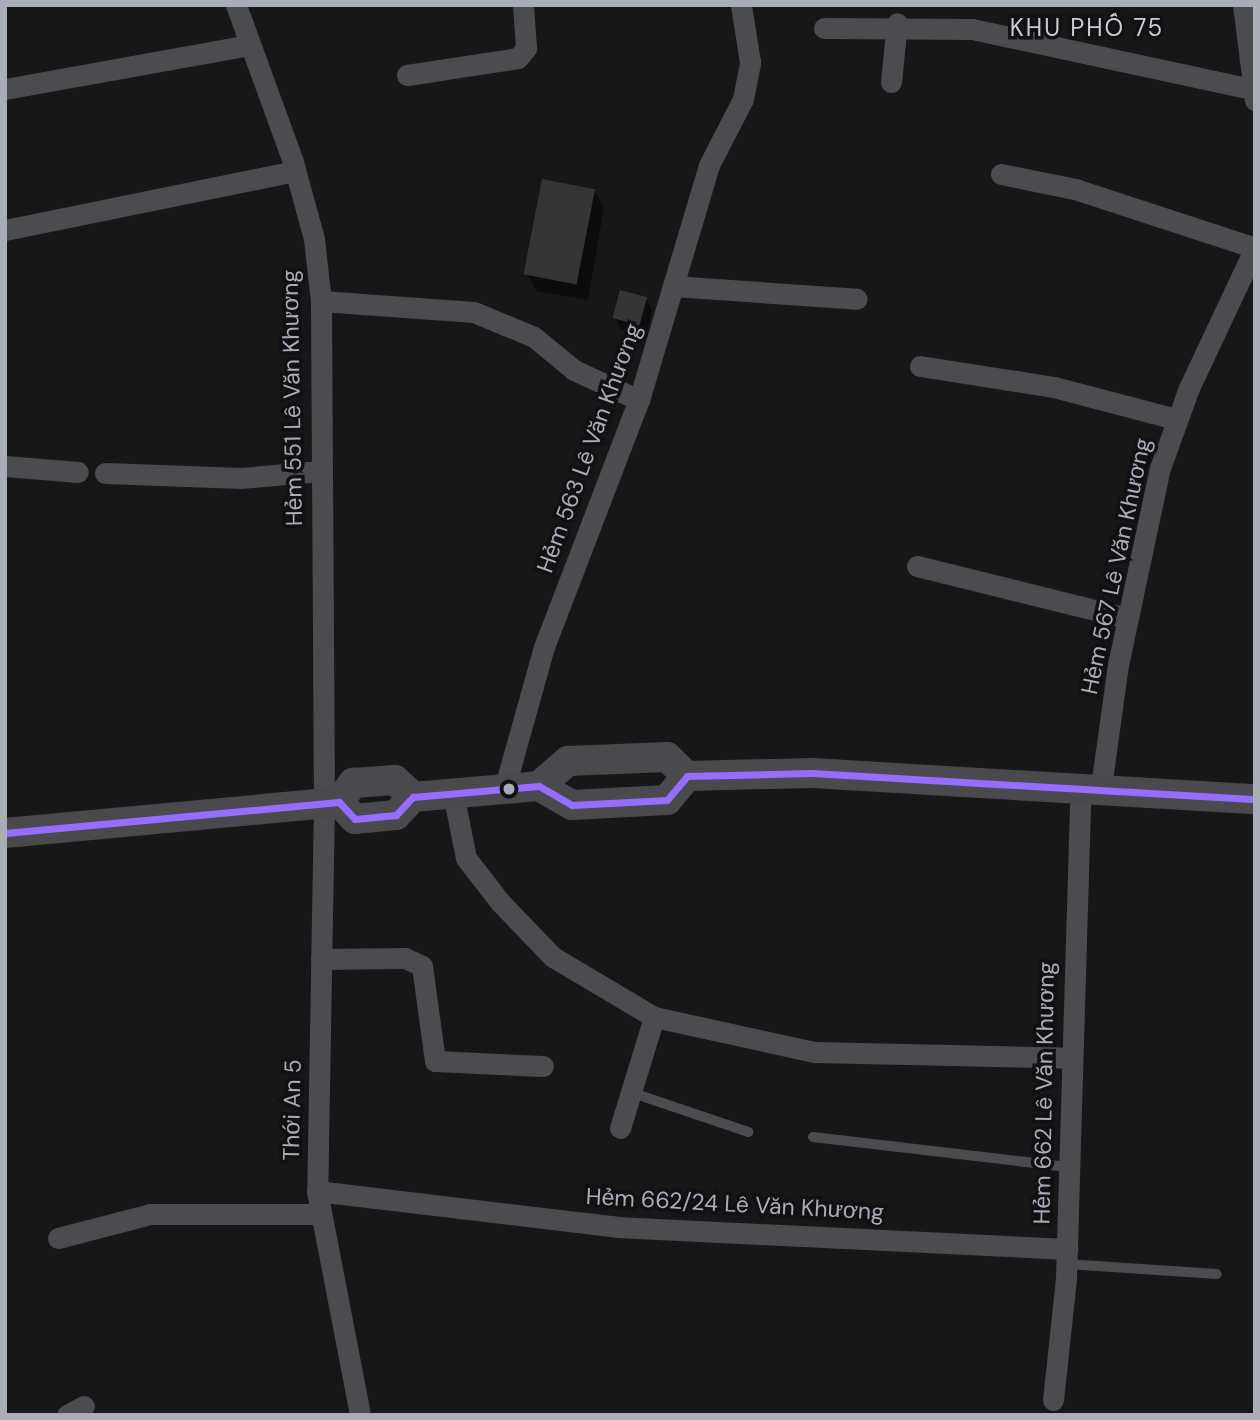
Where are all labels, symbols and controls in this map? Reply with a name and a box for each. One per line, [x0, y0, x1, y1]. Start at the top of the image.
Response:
district label: KHU PHỐ 75 [1011, 14, 1163, 42]
street label: Hẻm 551 Lê Văn Khương [276, 270, 308, 526]
street label: Hẻm 563 Lê Văn Khương [531, 320, 647, 576]
street label: Hẻm 567 Lê Văn Khương [1075, 435, 1157, 697]
unlabelled marker [502, 782, 516, 796]
street label: Hẻm 662 Lê Văn Khương [1028, 961, 1060, 1225]
street label: Thới An 5 [277, 1059, 307, 1161]
street label: Hẻm 662/24 Lê Văn Khương [585, 1182, 885, 1226]

